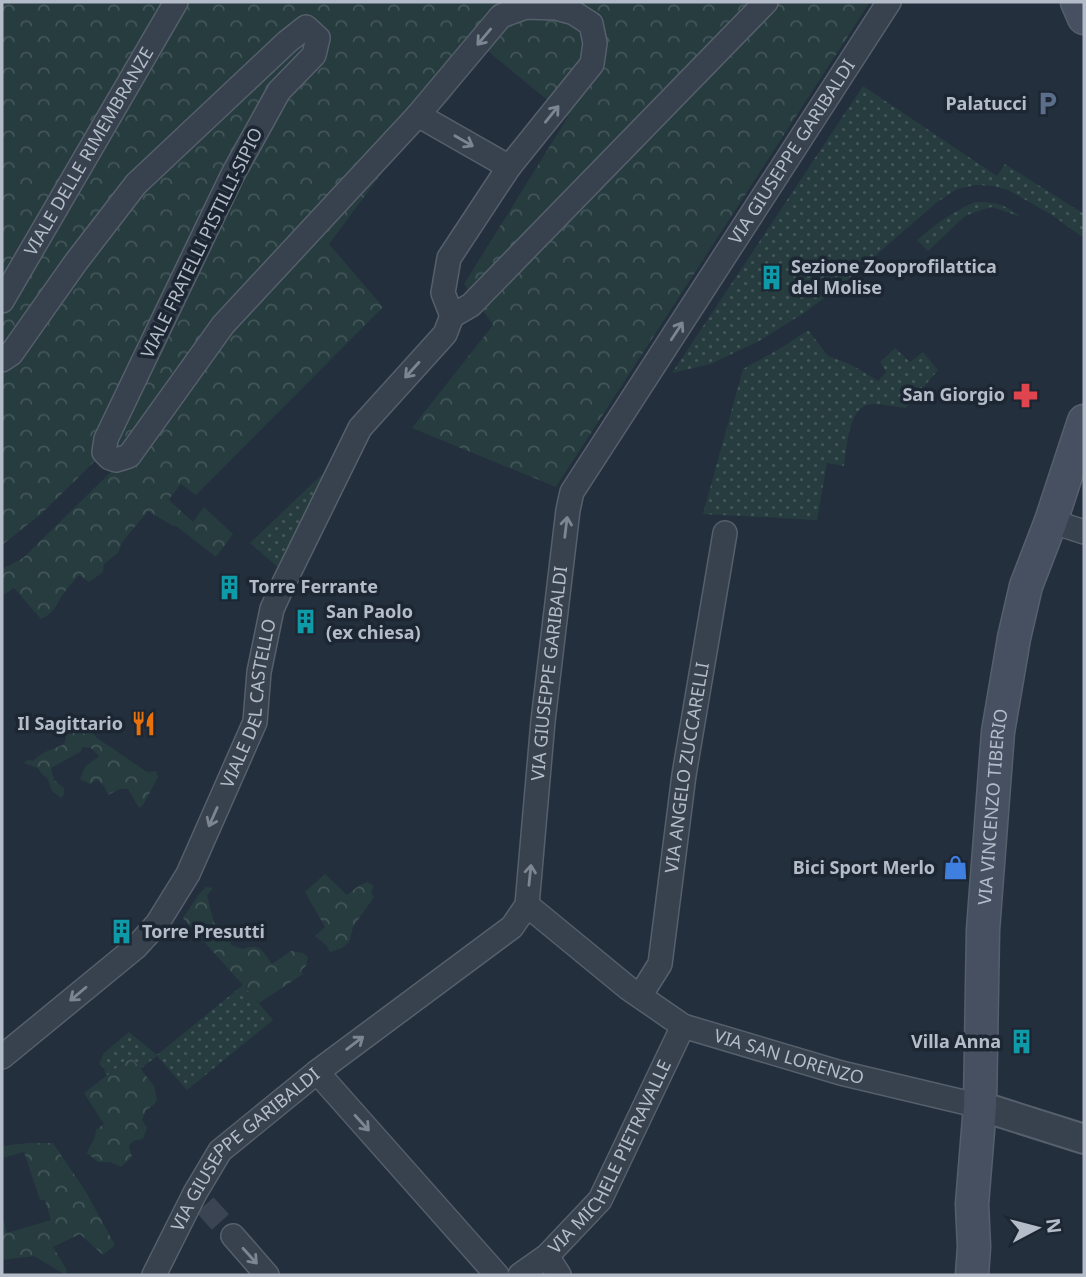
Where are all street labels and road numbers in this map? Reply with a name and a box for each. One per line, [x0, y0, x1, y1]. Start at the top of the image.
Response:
street label: VIALE DELLE RIMEMBRANZE [18, 42, 158, 260]
street label: VIA GIUSEPPE GARIBALDI [723, 54, 860, 248]
street label: VIALE FRATELLI PISTILLI-SIPIO [135, 123, 268, 362]
street label: VIA GIUSEPPE GARIBALDI [525, 565, 572, 782]
street label: VIALE DEL CASTELLO [214, 616, 281, 791]
street label: VIA ANGELO ZUCCARELLI [659, 660, 714, 874]
street label: VIA VINCENZO TIBERIO [972, 707, 1013, 906]
street label: VIA SAN LORENZO [711, 1023, 867, 1089]
street label: VIA MICHELE PIETRAVALLE [542, 1056, 676, 1258]
street label: VIA GIUSEPPE GARIBALDI [165, 1062, 324, 1235]

